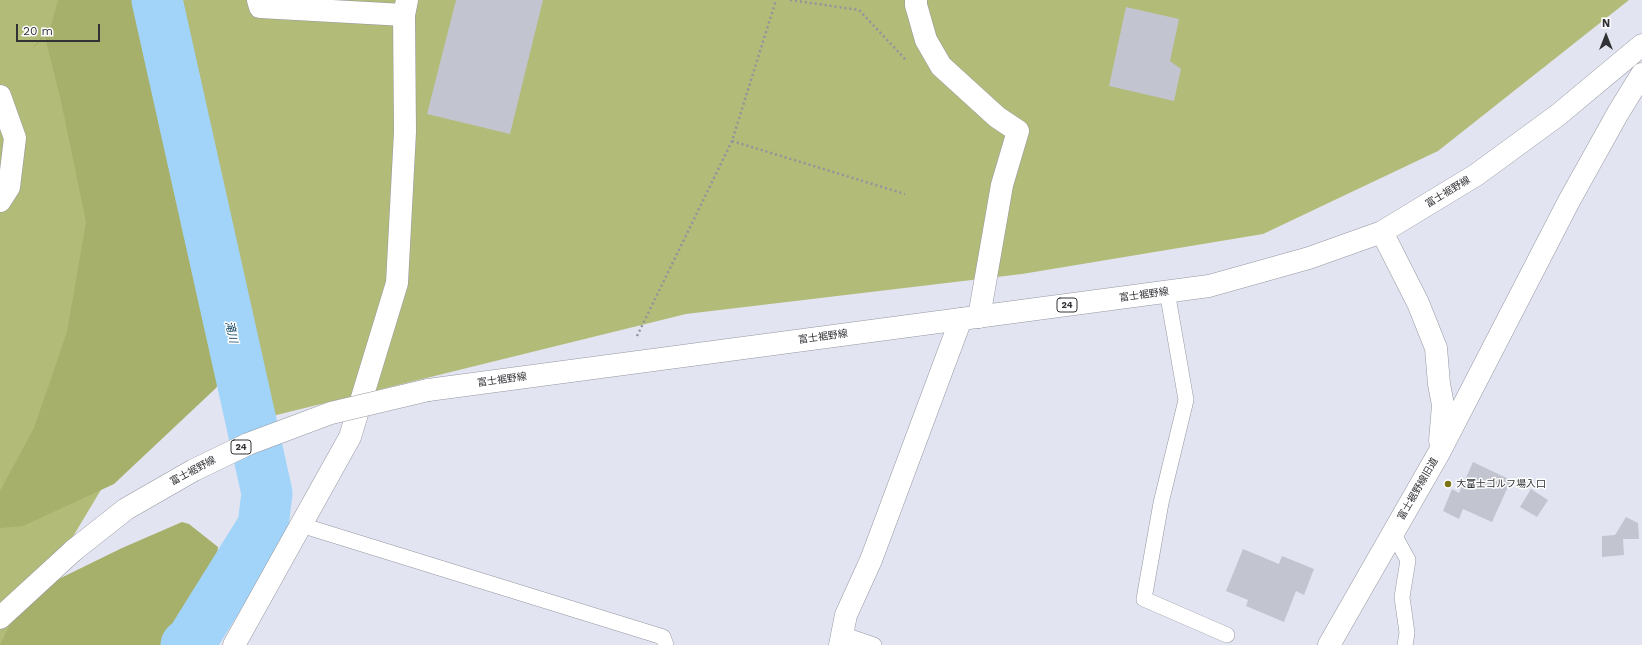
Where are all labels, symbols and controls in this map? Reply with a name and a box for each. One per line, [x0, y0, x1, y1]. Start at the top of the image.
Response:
scale bar [18, 16, 102, 42]
north arrow [1586, 16, 1626, 56]
text: N [1602, 17, 1610, 30]
text: 20 m [23, 24, 53, 38]
street label: 富士裾野線 [1423, 174, 1473, 210]
street label: 富士裾野線 [1118, 286, 1170, 304]
road number: 24 [1057, 298, 1077, 312]
water label: 滝川 [222, 320, 240, 344]
street label: 富士裾野線 [797, 328, 849, 346]
street label: 富士裾野線 [476, 371, 528, 389]
road number: 24 [231, 440, 251, 454]
street label: 富士裾野線 [168, 454, 218, 488]
street label: 富士裾野線旧道 [1395, 456, 1441, 522]
place label: 大富士ゴルフ場入口 [1456, 478, 1546, 490]
marker: 大富士ゴルフ場入口 [1443, 479, 1453, 489]

